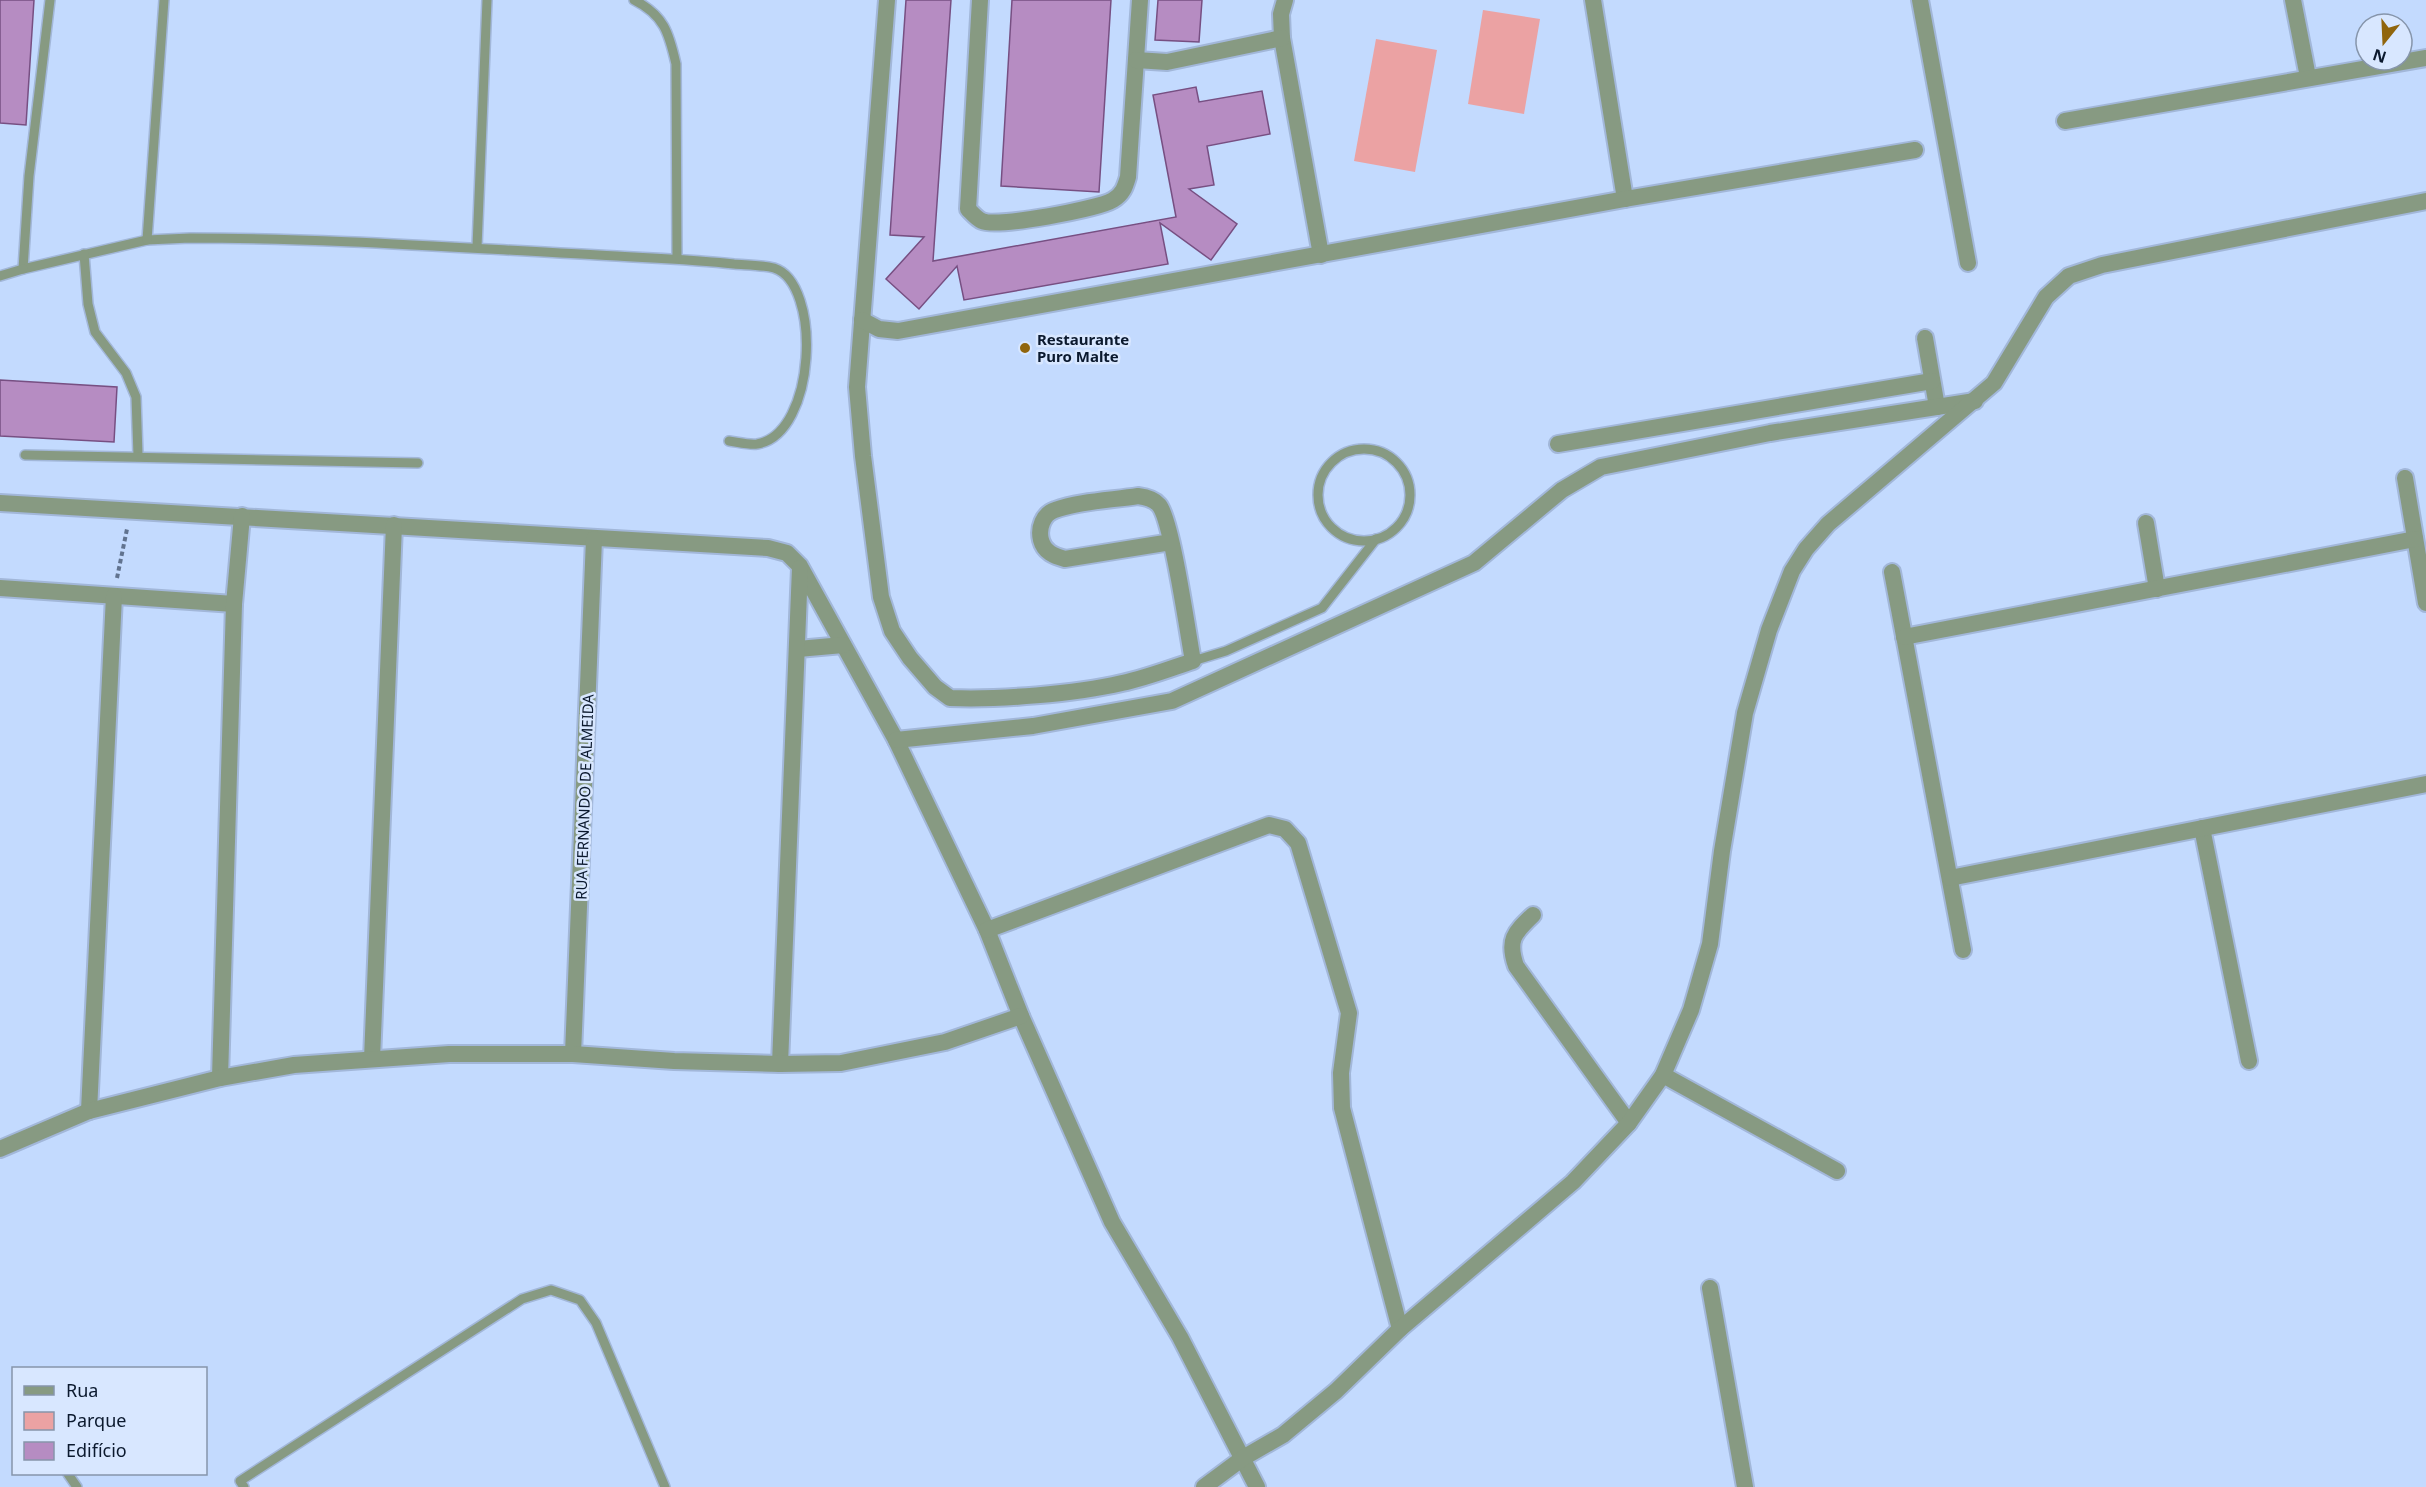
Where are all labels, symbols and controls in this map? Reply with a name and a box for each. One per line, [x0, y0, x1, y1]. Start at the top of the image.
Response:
north arrow [2354, 12, 2414, 72]
text: N [2370, 44, 2389, 69]
place label: Restaurante Puro Malte [1037, 329, 1129, 366]
marker: Restaurante Puro Malte [1018, 341, 1032, 355]
street label: RUA FERNANDO DE ALMEIDA [570, 693, 598, 900]
legend [12, 1367, 207, 1475]
text: Rua [66, 1378, 98, 1402]
text: Parque [66, 1408, 126, 1432]
text: Edifício [66, 1438, 127, 1462]

